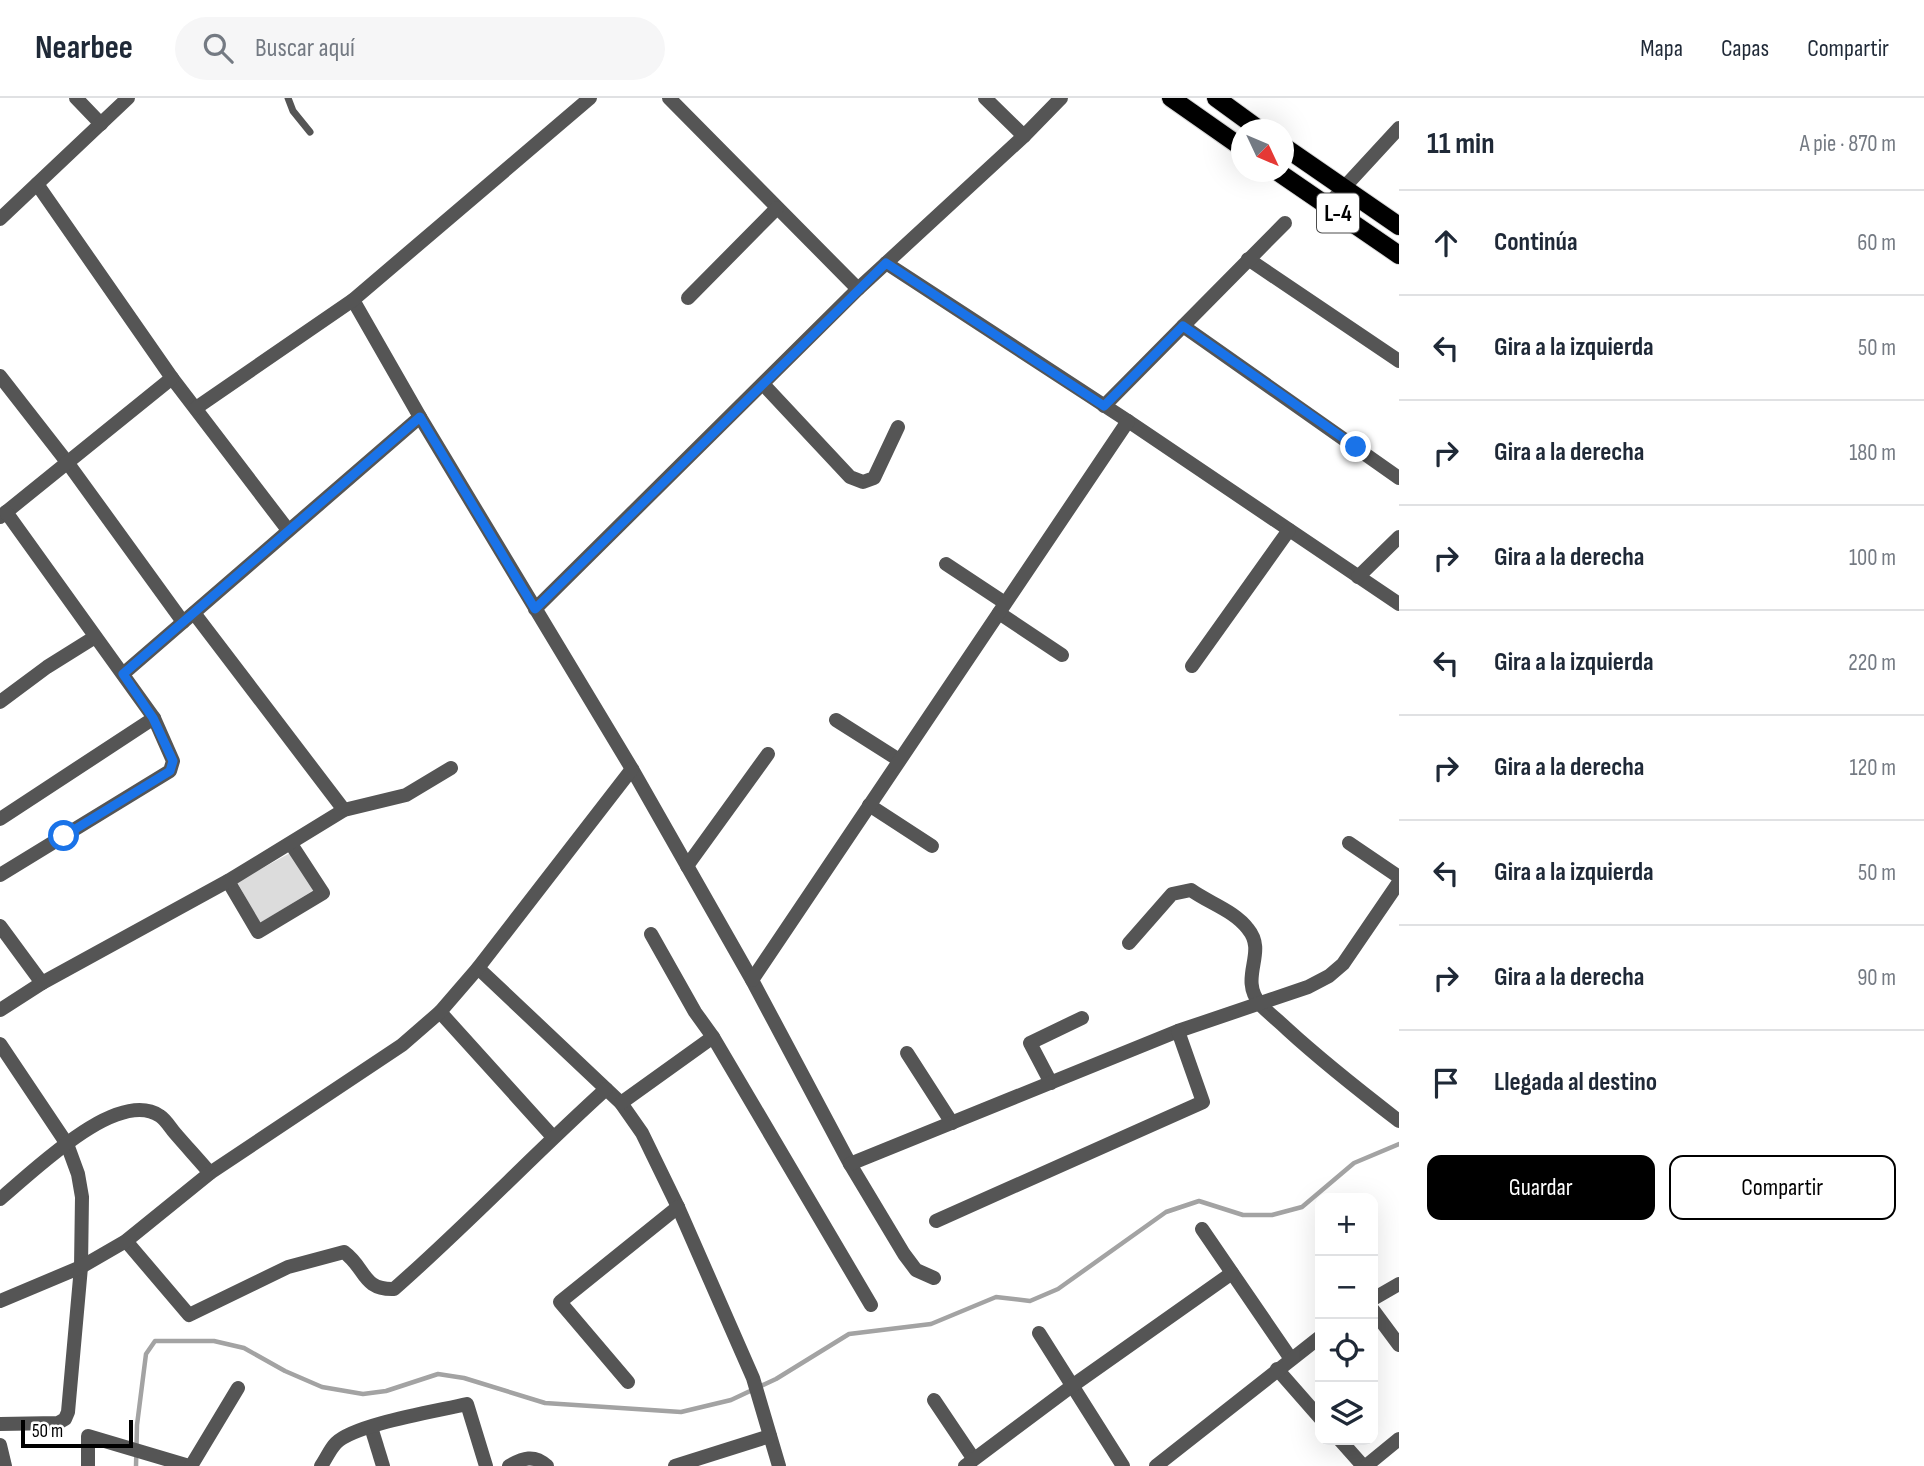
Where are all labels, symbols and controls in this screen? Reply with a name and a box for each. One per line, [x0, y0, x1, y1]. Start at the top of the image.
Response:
search box [175, 17, 665, 80]
text: Nearbee [35, 28, 133, 68]
icon: search [199, 29, 237, 67]
text: Buscar aquí [255, 33, 355, 64]
text: Mapa [1640, 34, 1683, 63]
text: Capas [1721, 34, 1769, 63]
text: Compartir [1807, 34, 1889, 63]
north arrow [1231, 119, 1294, 182]
text: 11 min [1427, 126, 1495, 162]
text: A pie · 870 m [1800, 130, 1896, 158]
road number: L-4 [1317, 194, 1359, 232]
icon: ahead [1427, 224, 1465, 262]
text: Continúa [1494, 227, 1578, 258]
text: 60 m [1857, 229, 1896, 257]
icon: left [1427, 329, 1465, 367]
text: Gira a la izquierda [1494, 332, 1654, 363]
text: 50 m [1858, 334, 1896, 362]
route end [1340, 431, 1371, 462]
icon: right [1427, 434, 1465, 472]
text: Gira a la derecha [1494, 437, 1644, 468]
text: 180 m [1849, 439, 1896, 467]
icon: right [1427, 539, 1465, 577]
text: Gira a la derecha [1494, 542, 1644, 573]
text: 100 m [1849, 544, 1896, 572]
icon: left [1427, 644, 1465, 682]
text: Gira a la izquierda [1494, 647, 1654, 678]
text: 220 m [1848, 649, 1896, 677]
icon: right [1427, 749, 1465, 787]
text: Gira a la derecha [1494, 752, 1644, 783]
text: 120 m [1850, 754, 1896, 782]
route start [48, 820, 79, 851]
icon: left [1427, 854, 1465, 892]
text: Gira a la izquierda [1494, 857, 1654, 888]
text: 50 m [1858, 859, 1896, 887]
icon: right [1427, 959, 1465, 997]
text: Gira a la derecha [1494, 962, 1644, 993]
text: 90 m [1857, 964, 1896, 992]
icon: arrive [1427, 1064, 1465, 1102]
text: Llegada al destino [1494, 1067, 1657, 1098]
button: Guardar [1427, 1155, 1655, 1220]
button: Compartir [1669, 1155, 1896, 1220]
map controls [1315, 1193, 1378, 1445]
button: + [1315, 1193, 1378, 1256]
button: − [1315, 1256, 1378, 1319]
button: locate [1315, 1319, 1378, 1382]
button: layers [1315, 1382, 1378, 1445]
scale bar [21, 1417, 133, 1449]
text: 50 m [32, 1420, 63, 1443]

